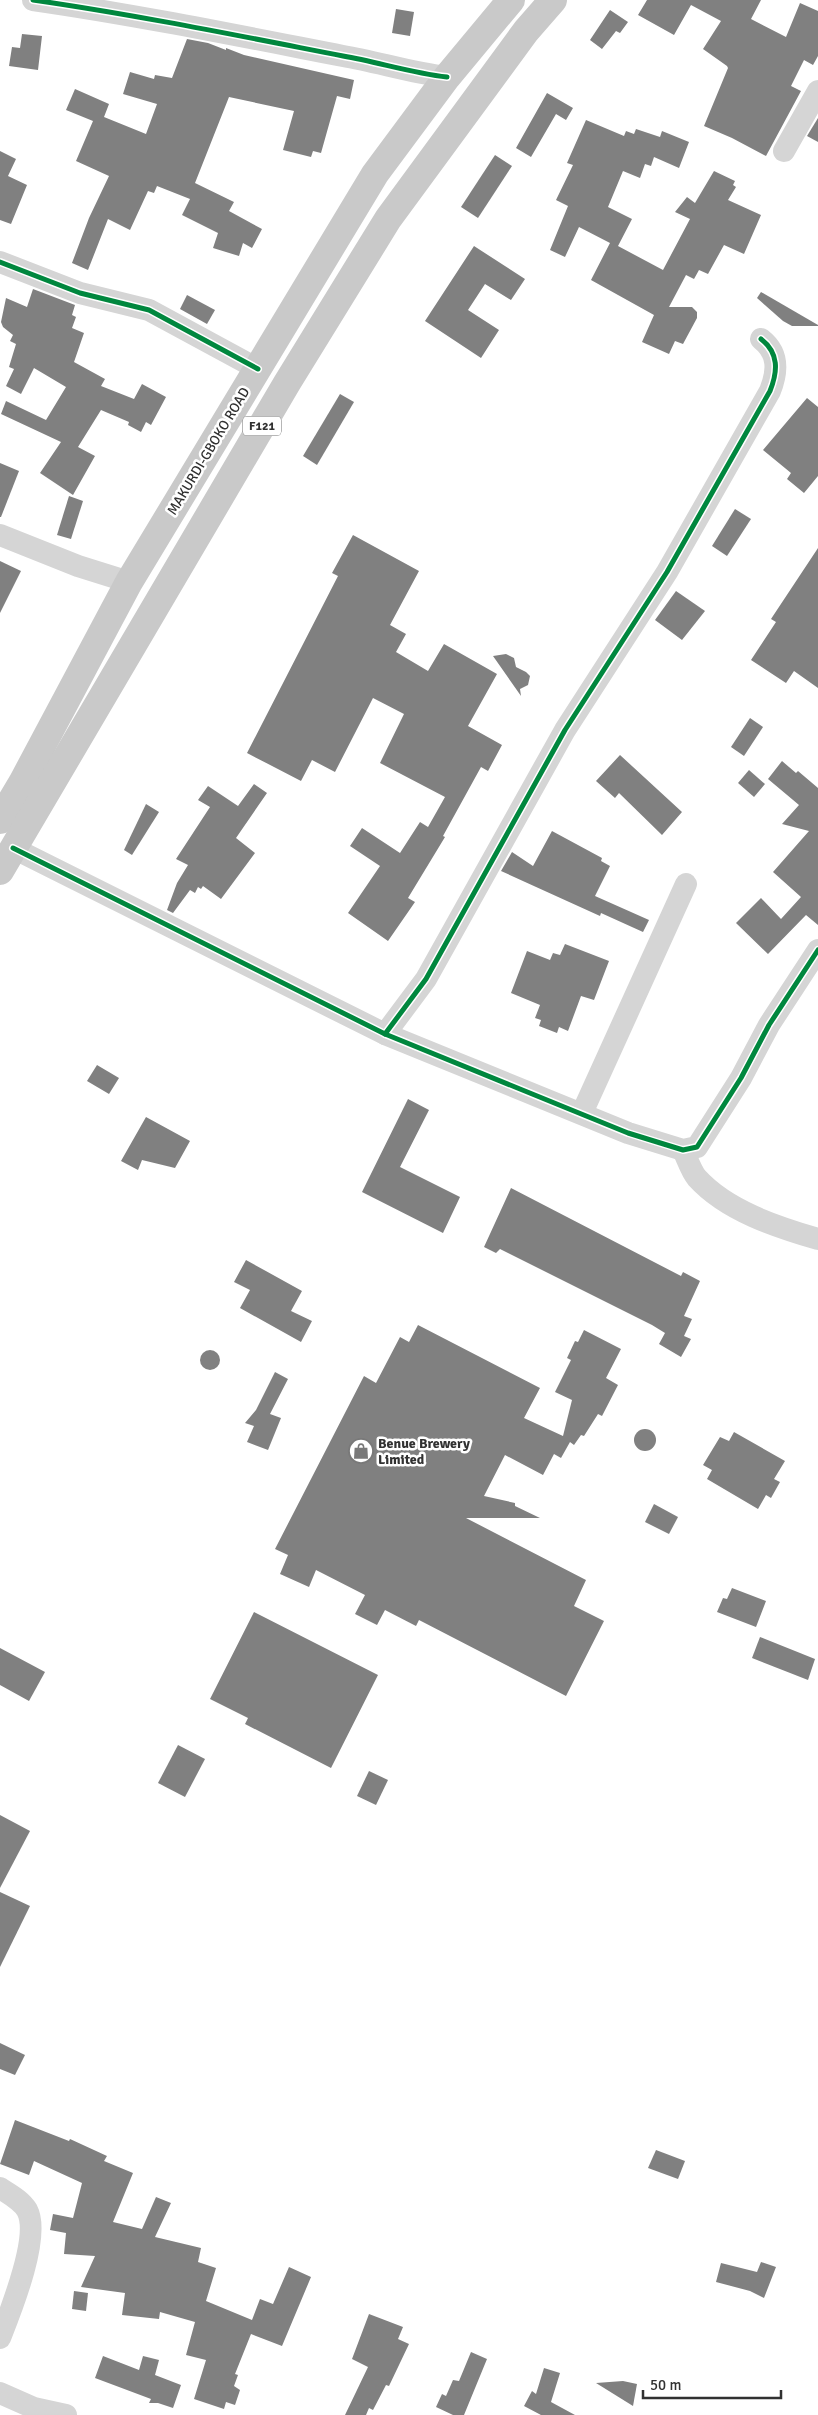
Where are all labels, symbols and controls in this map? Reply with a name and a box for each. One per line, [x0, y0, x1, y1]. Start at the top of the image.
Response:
street label: MAKURDI-GBOKO ROAD [164, 384, 253, 518]
road number: F121 [243, 416, 281, 436]
place label: Benue Brewery Limited [378, 1435, 470, 1468]
shop icon: Benue Brewery Limited [348, 1438, 374, 1464]
scale bar [643, 2368, 780, 2400]
text: 50 m [650, 2376, 681, 2394]

